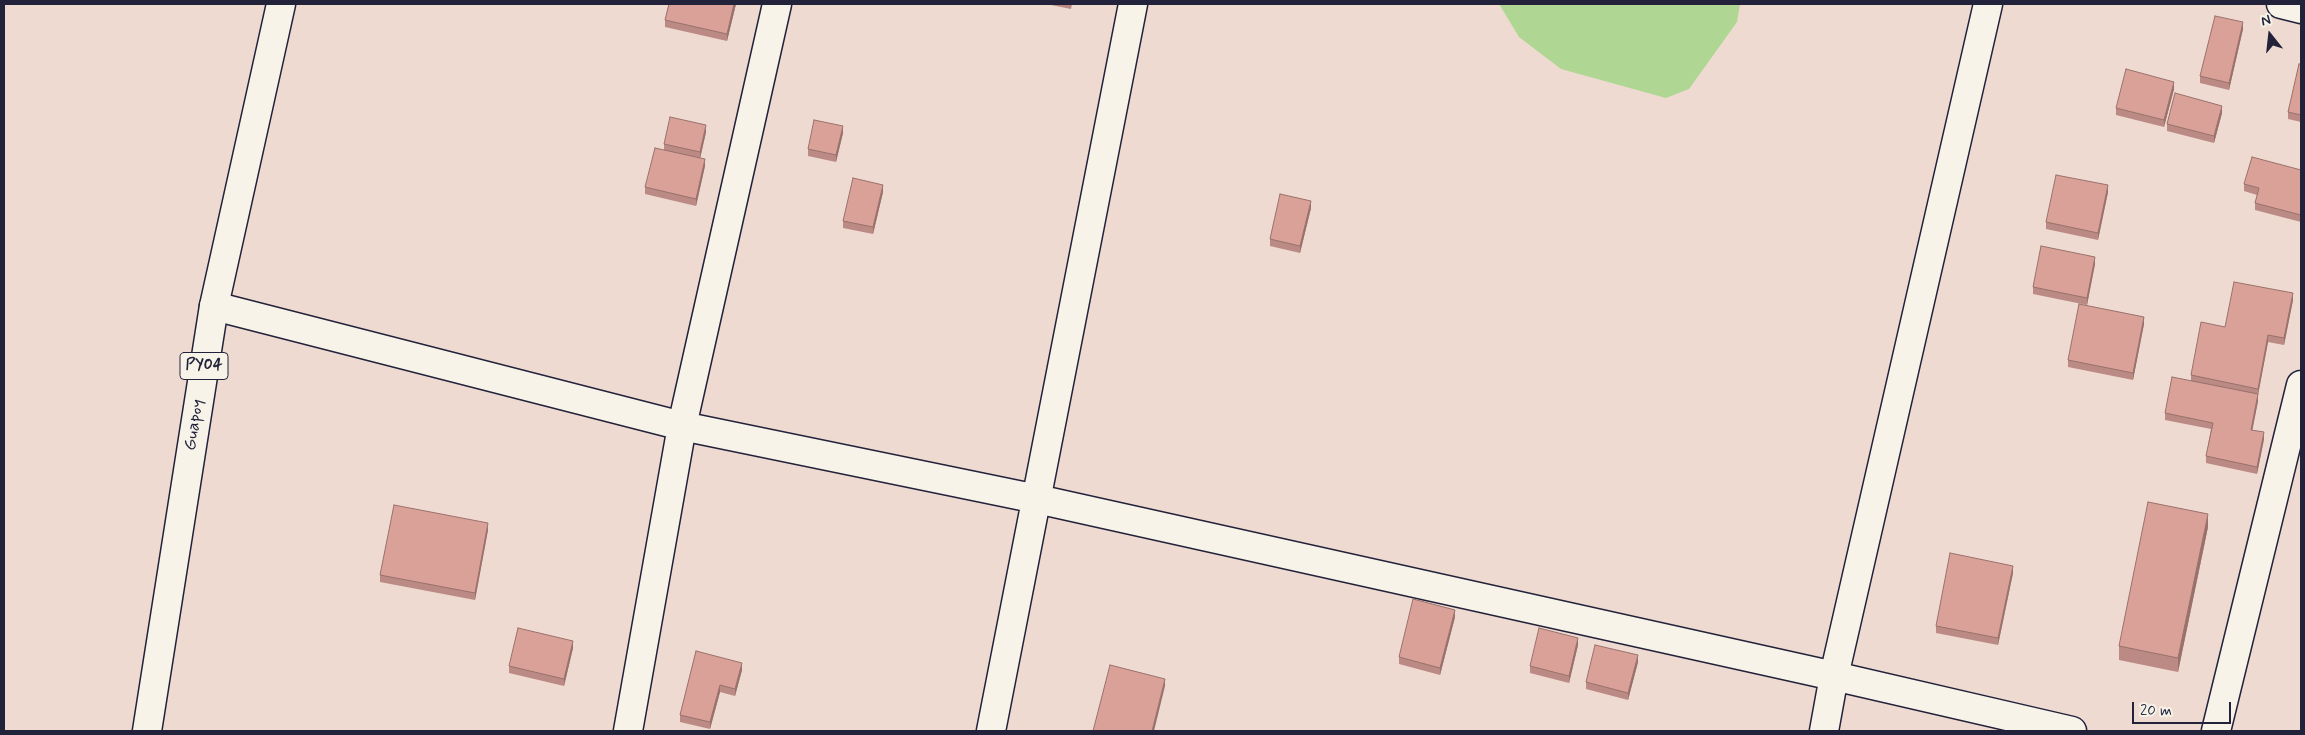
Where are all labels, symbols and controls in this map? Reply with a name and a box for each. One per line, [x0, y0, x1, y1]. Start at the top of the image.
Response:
north arrow [2245, 10, 2295, 60]
text: N [2259, 11, 2273, 31]
road number: PY04 [180, 352, 228, 380]
street label: Guapoy [180, 398, 210, 452]
scale bar [2135, 692, 2234, 724]
text: 20 m [2140, 701, 2172, 721]

